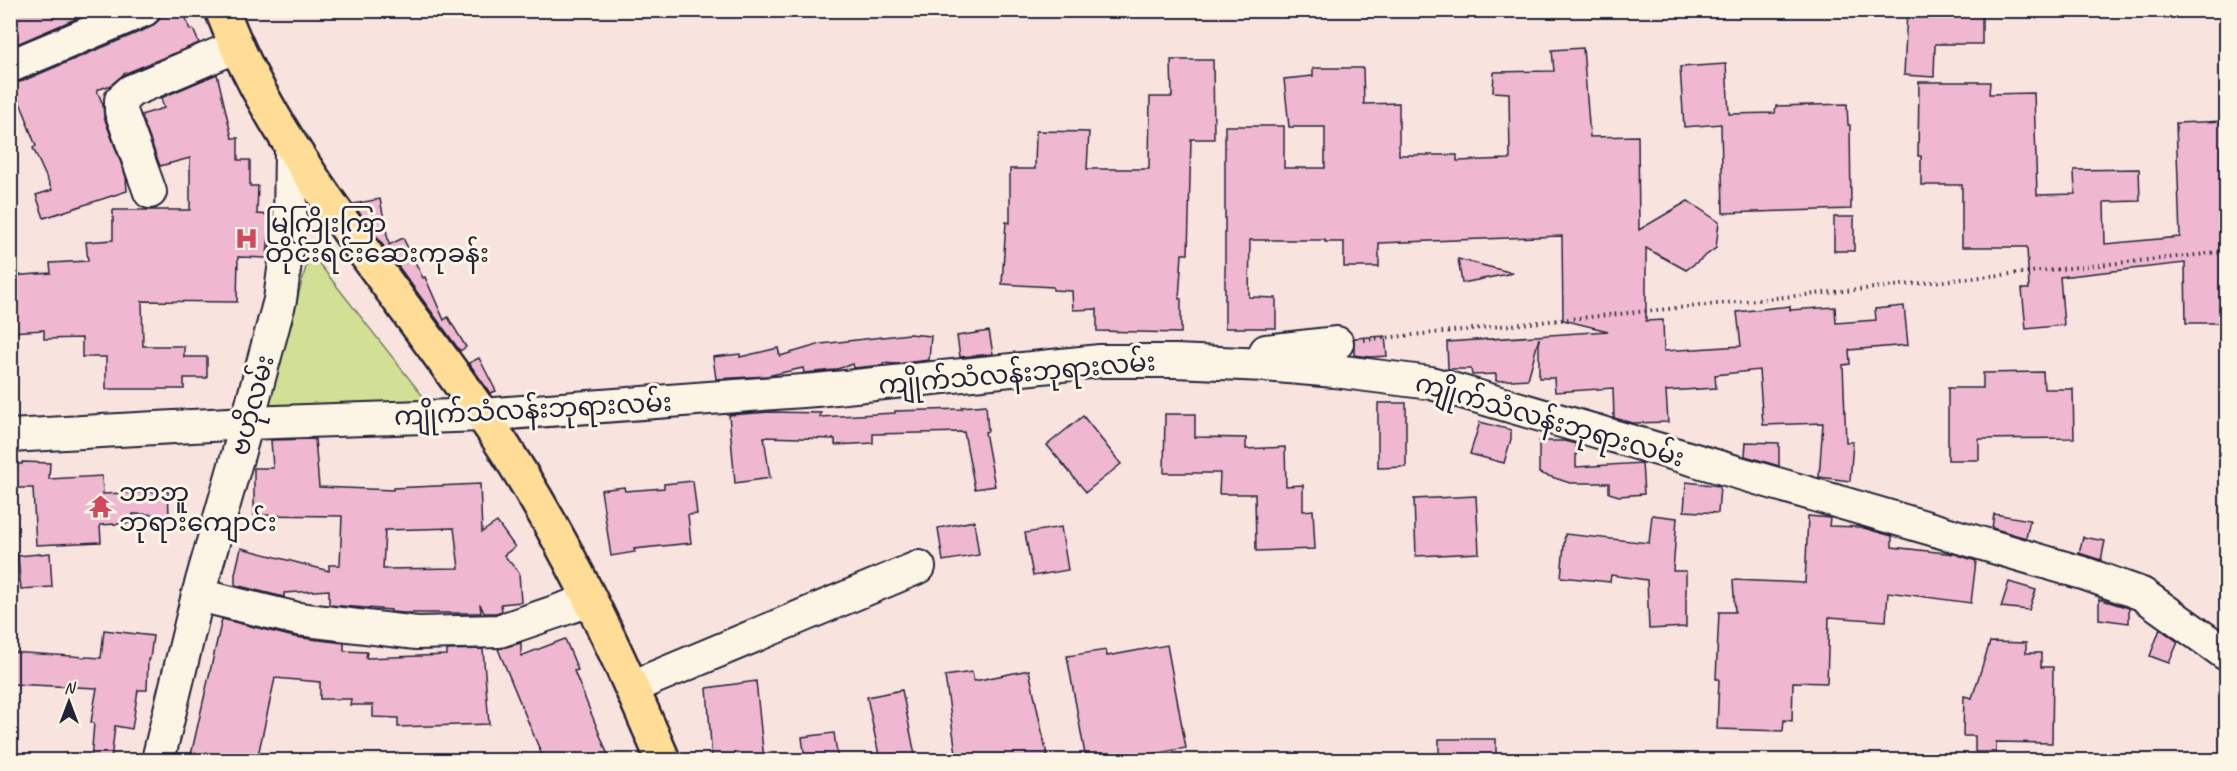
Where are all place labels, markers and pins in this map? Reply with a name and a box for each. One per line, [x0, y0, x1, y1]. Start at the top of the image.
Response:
place label: မြကြိုးကြာ တိုင်းရင်းဆေးကုခန်း [265, 206, 489, 274]
hospital icon: မြကြိုးကြာ တိုင်းရင်းဆေးကုခန်း [234, 225, 260, 251]
place label: ဘာဘူ ဘုရားကျောင်း [119, 476, 277, 543]
temple icon: ဘာဘူ ဘုရားကျောင်း [88, 494, 114, 520]

